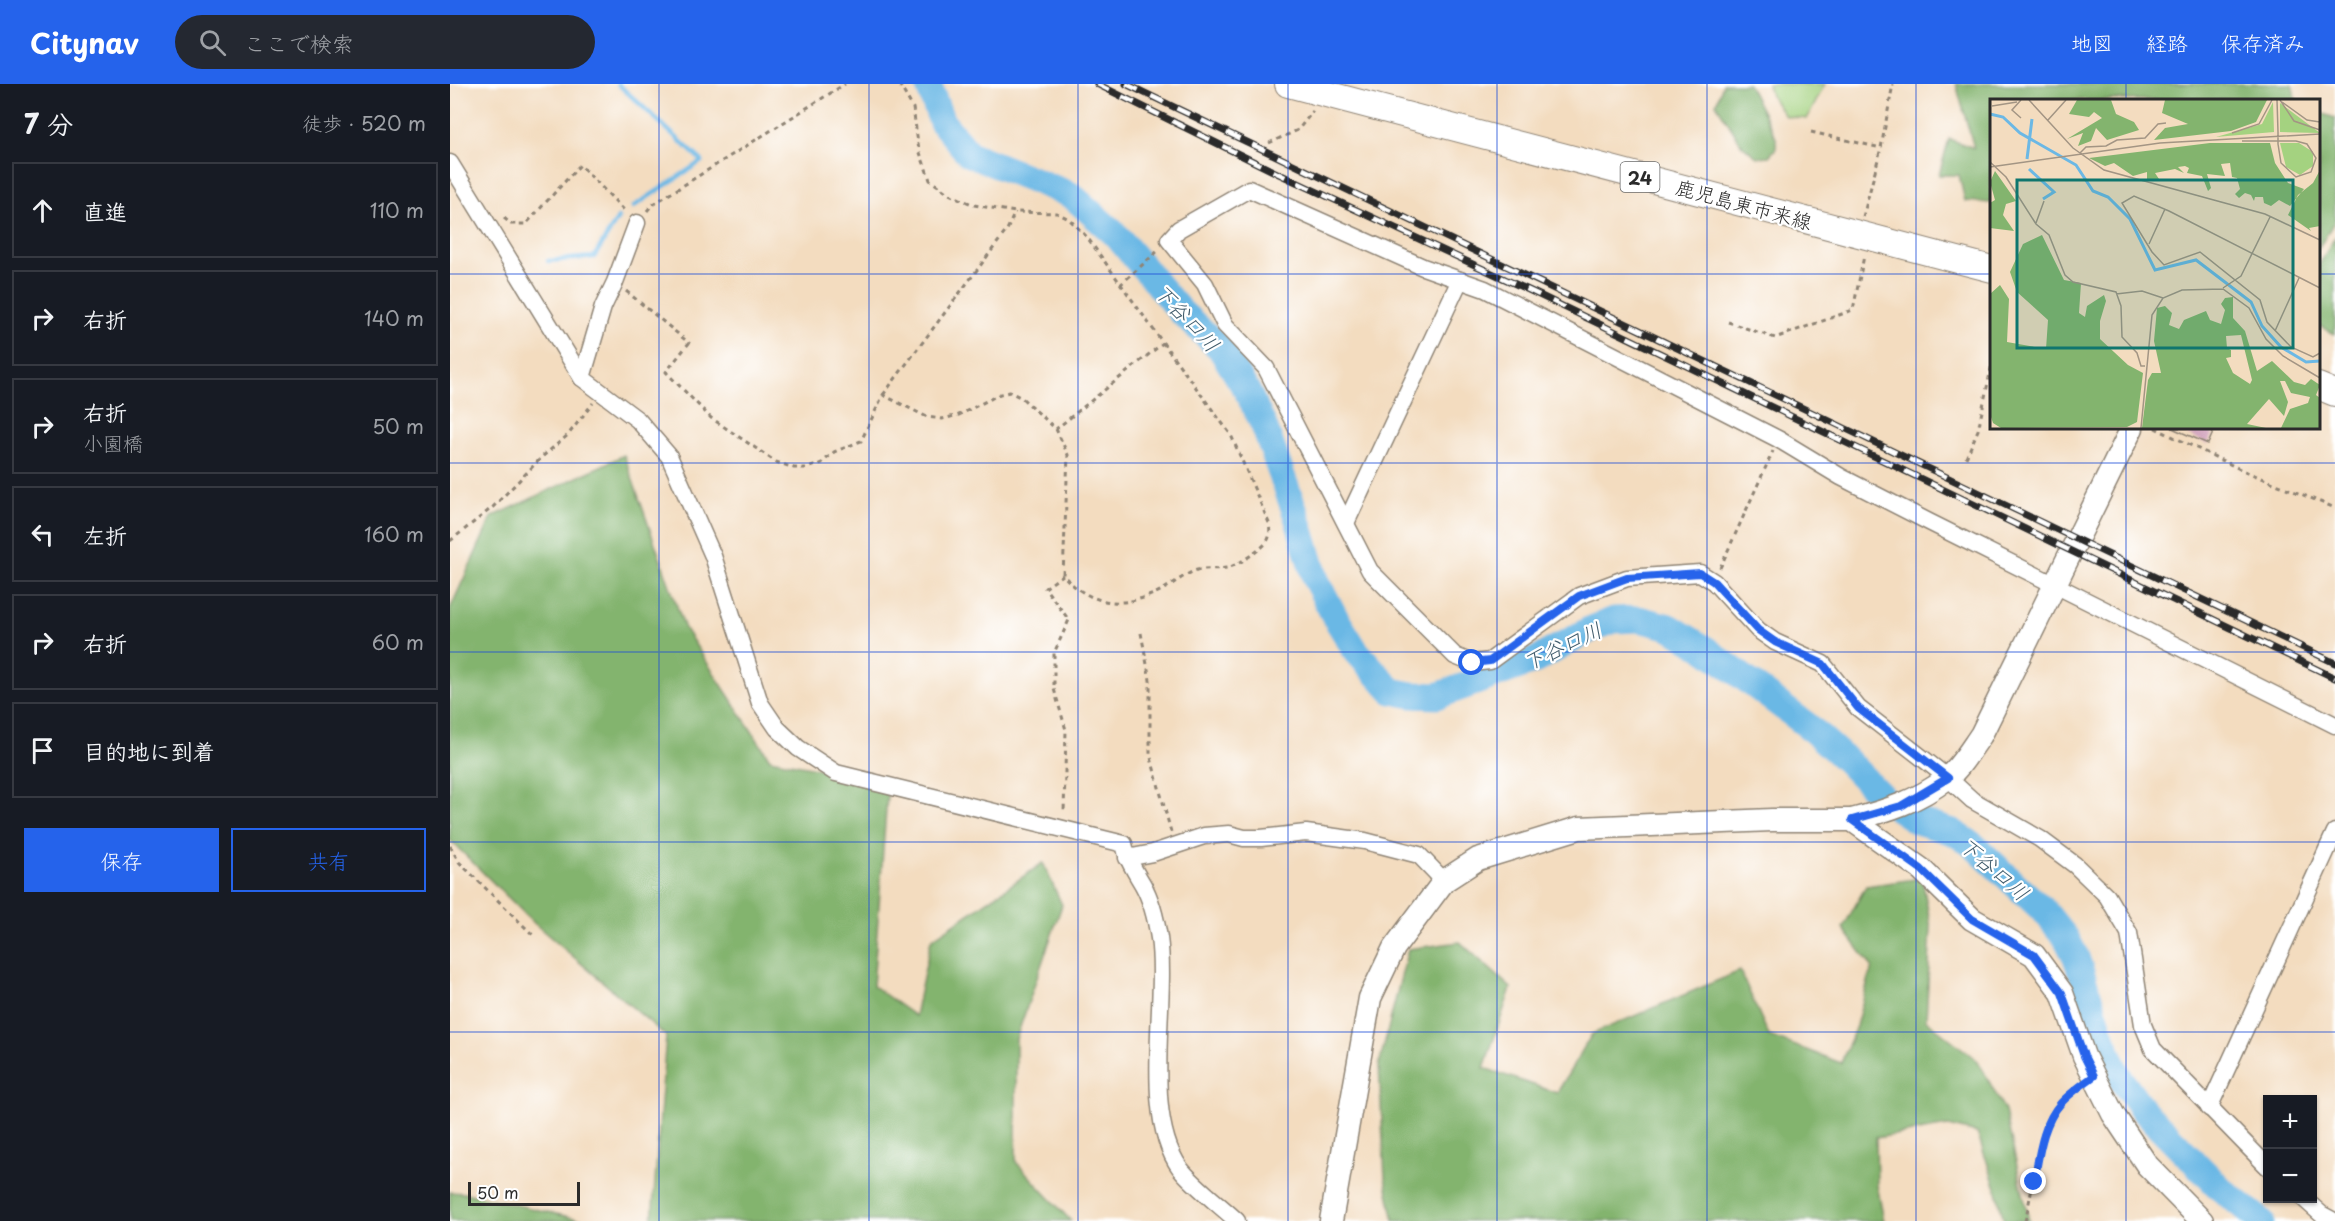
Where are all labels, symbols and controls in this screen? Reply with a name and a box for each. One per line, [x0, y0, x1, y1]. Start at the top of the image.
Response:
search box [175, 15, 595, 69]
text: Citynav [30, 21, 139, 64]
icon: search [196, 26, 229, 59]
text: ここで検索 [244, 26, 354, 59]
text: 地図 [2071, 26, 2113, 58]
text: 経路 [2146, 26, 2188, 58]
text: 保存済み [2221, 26, 2305, 58]
inset map [1990, 99, 2320, 429]
text: 7 分 [24, 104, 73, 143]
text: 徒歩 · 520 m [302, 108, 426, 138]
road number: 24 [1620, 162, 1660, 192]
street label: 鹿児島東市来線 [1673, 171, 1815, 237]
icon: ahead [26, 194, 59, 227]
text: 直進 [83, 194, 127, 227]
text: 110 m [370, 195, 424, 225]
water label: 下谷口川 [1148, 275, 1228, 359]
icon: right [26, 302, 59, 335]
text: 右折 [83, 302, 127, 335]
text: 140 m [364, 303, 424, 333]
text: 右折 [83, 395, 127, 428]
icon: right [26, 410, 59, 443]
text: 50 m [372, 411, 424, 441]
text: 小園橋 [83, 428, 143, 458]
icon: left [26, 518, 59, 551]
text: 左折 [83, 518, 127, 551]
text: 160 m [364, 519, 424, 549]
water label: 下谷口川 [1517, 613, 1607, 677]
icon: right [26, 626, 59, 659]
text: 右折 [83, 626, 127, 659]
text: 60 m [372, 627, 424, 657]
route start [1458, 649, 1484, 675]
icon: arrive [26, 734, 59, 767]
text: 目的地に到着 [83, 734, 215, 767]
button: 保存 [24, 828, 219, 892]
button: 共有 [231, 828, 426, 892]
water label: 下谷口川 [1953, 828, 2037, 908]
map controls [2263, 1095, 2317, 1203]
button: + [2263, 1095, 2317, 1149]
button: − [2263, 1149, 2317, 1203]
route end [2020, 1168, 2046, 1194]
scale bar [468, 1179, 580, 1206]
text: 50 m [477, 1180, 518, 1204]

